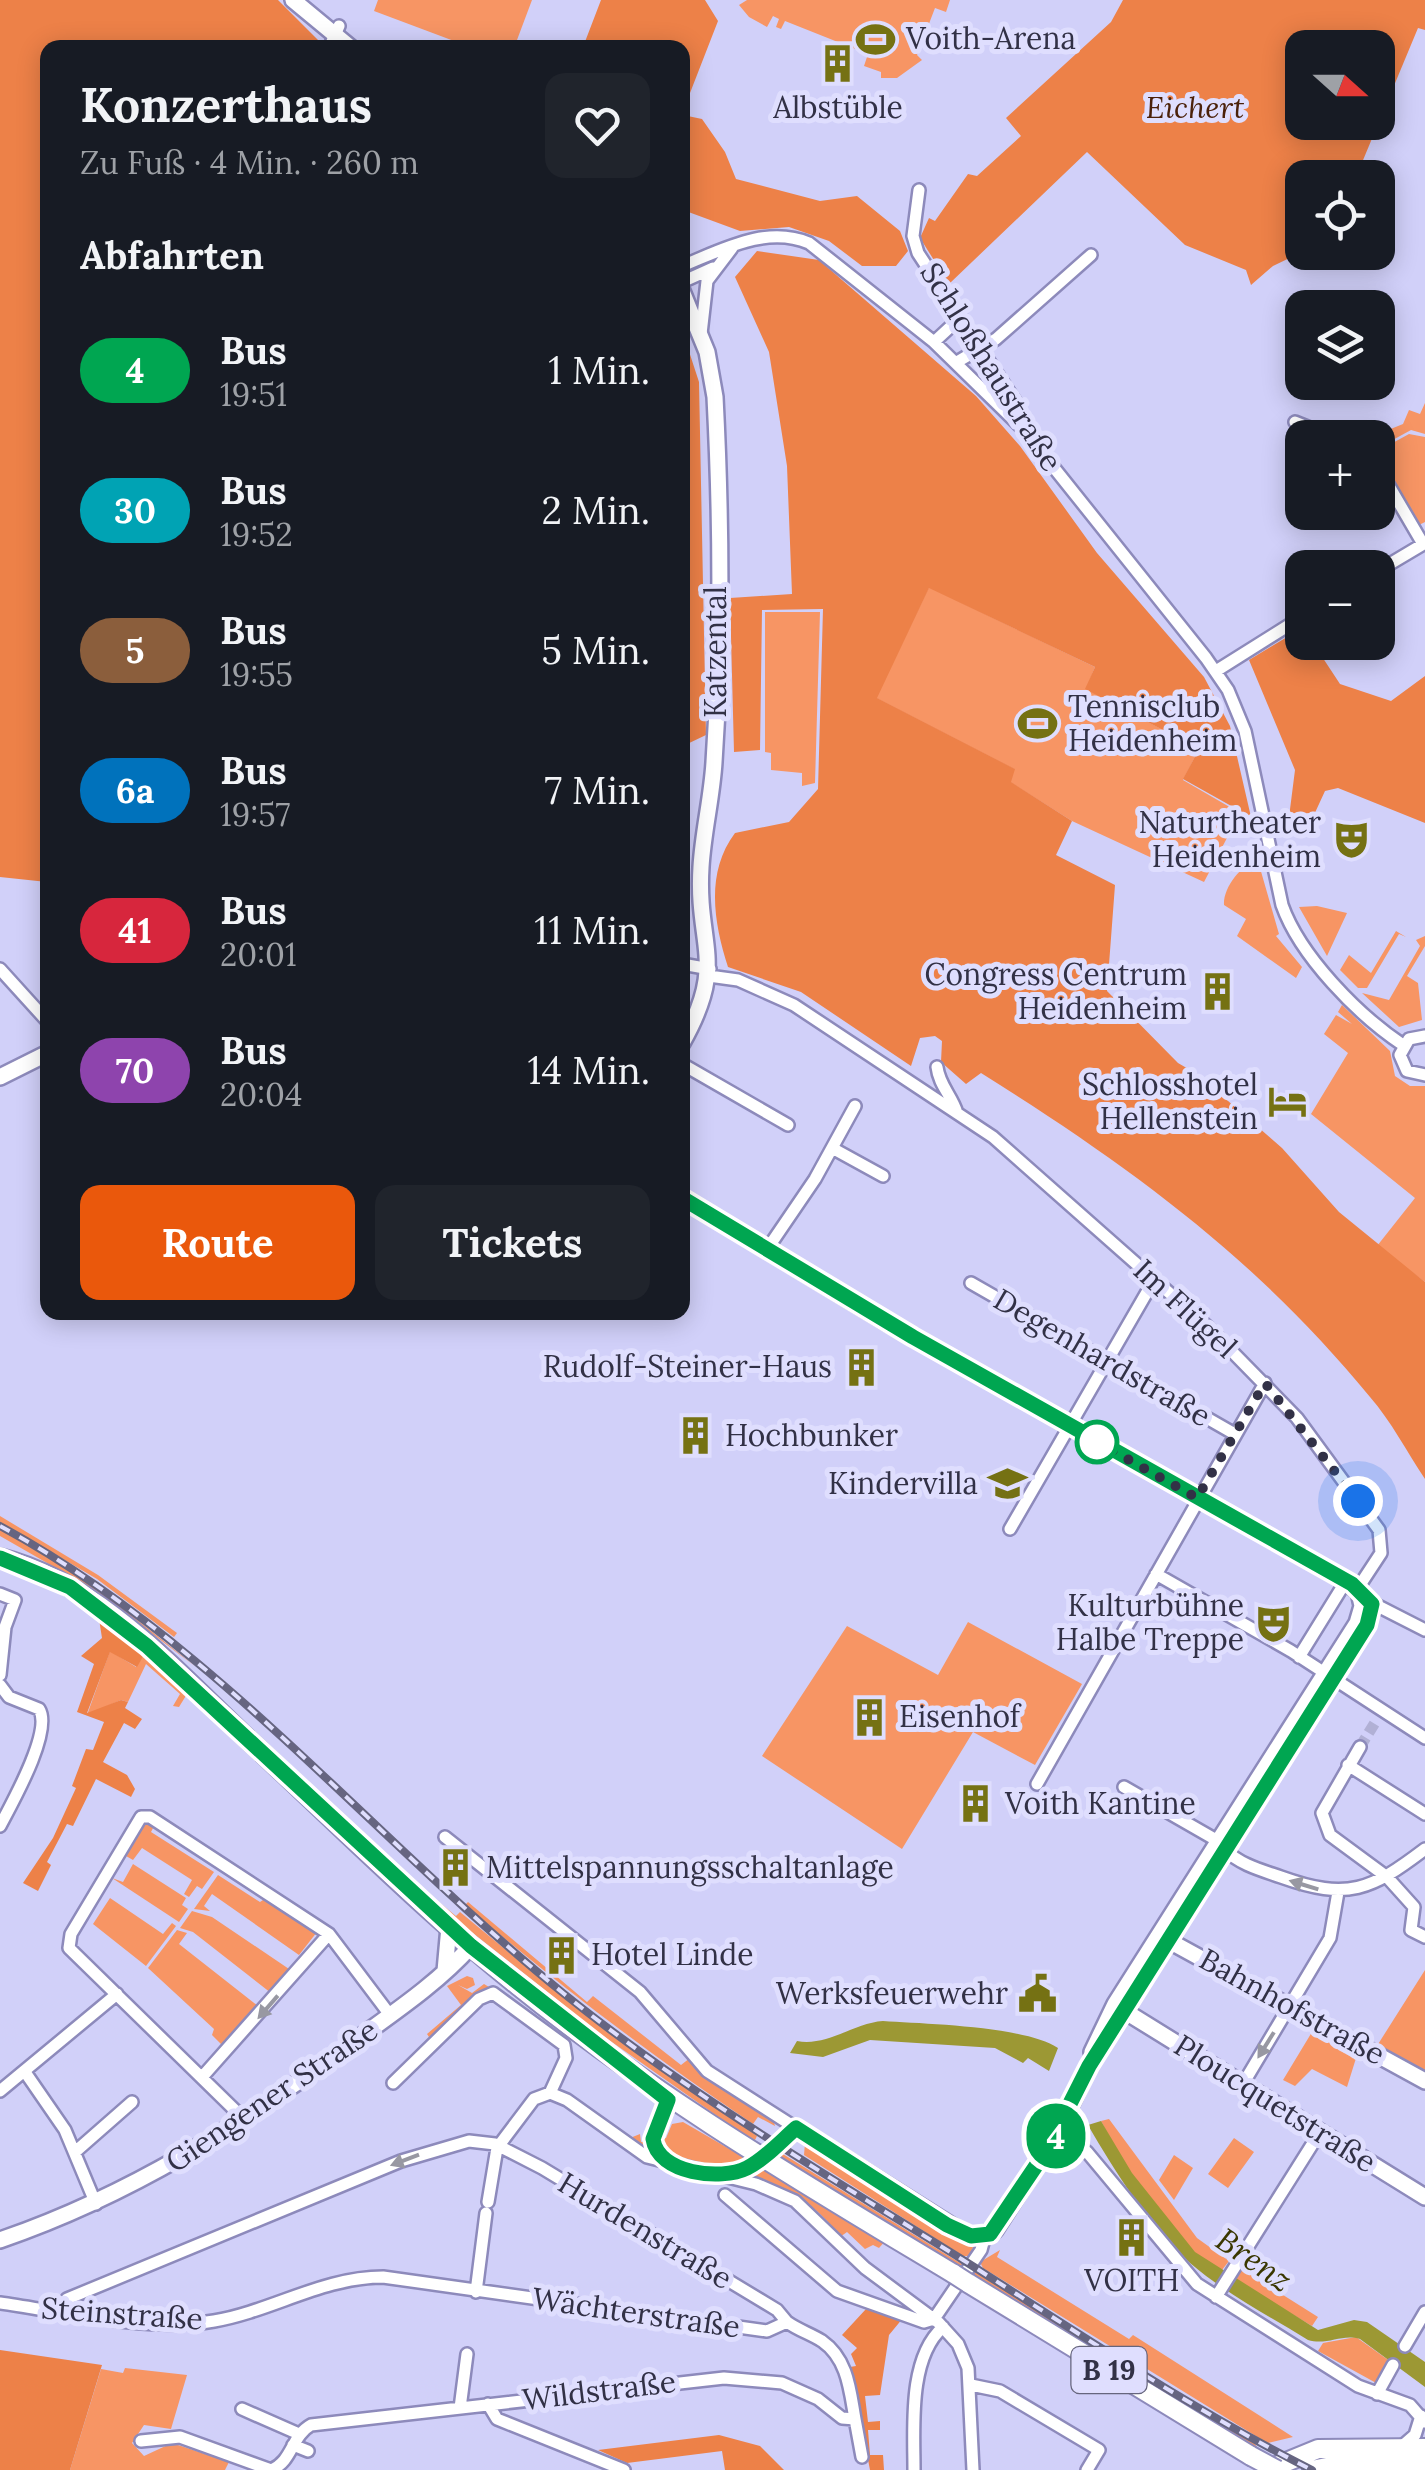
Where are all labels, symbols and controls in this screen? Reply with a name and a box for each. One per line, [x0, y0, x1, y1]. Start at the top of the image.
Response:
sports icon: Voith-Arena [855, 18, 897, 60]
place label: Voith-Arena [905, 19, 1076, 57]
north arrow [1285, 30, 1395, 140]
map controls [1285, 30, 1395, 660]
building icon: Albstüble [817, 43, 859, 85]
button: heart [545, 73, 650, 178]
text: Konzerthaus [80, 74, 372, 135]
place label: Albstüble [772, 88, 903, 126]
park label: Eichert [1146, 88, 1244, 126]
text: Zu Fuß · 4 Min. · 260 m [80, 142, 419, 183]
button: locate [1285, 160, 1395, 270]
text: Abfahrten [80, 231, 264, 279]
street label: Schloßhaustraße [913, 255, 1071, 478]
button: layers [1285, 290, 1395, 400]
text: Bus [220, 326, 287, 374]
text: 1 Min. [548, 346, 650, 394]
text: 4 [125, 348, 145, 393]
text: 19:51 [220, 374, 287, 415]
button: + [1285, 420, 1395, 530]
text: Bus [220, 466, 287, 514]
text: 2 Min. [542, 486, 650, 534]
text: 30 [114, 488, 156, 533]
text: 19:52 [220, 514, 293, 555]
button: − [1285, 550, 1395, 660]
street label: Katzental [696, 586, 734, 718]
text: Bus [220, 606, 287, 654]
text: 5 Min. [541, 626, 650, 674]
text: 5 [126, 628, 144, 673]
text: 19:55 [220, 654, 293, 695]
place label: Tennisclub Heidenheim [1068, 687, 1237, 759]
sports icon: Tennisclub Heidenheim [1017, 703, 1059, 745]
text: Bus [220, 746, 287, 794]
text: 7 Min. [545, 766, 650, 814]
text: 6a [116, 768, 154, 813]
text: 19:57 [220, 794, 290, 835]
place label: Naturtheater Heidenheim [1138, 803, 1321, 875]
theatre icon: Naturtheater Heidenheim [1330, 819, 1372, 861]
text: Bus [220, 886, 287, 934]
text: 11 Min. [534, 906, 650, 954]
text: 41 [118, 908, 152, 953]
text: 20:01 [220, 934, 297, 975]
place label: Congress Centrum Heidenheim [924, 955, 1187, 1027]
building icon: Congress Centrum Heidenheim [1196, 971, 1238, 1013]
text: Bus [220, 1026, 287, 1074]
text: 14 Min. [528, 1046, 650, 1094]
text: 70 [116, 1048, 154, 1093]
place label: Schlosshotel Hellenstein [1082, 1065, 1258, 1137]
text: 20:04 [220, 1074, 302, 1115]
hotel icon: Schlosshotel Hellenstein [1267, 1081, 1309, 1123]
button: Route [80, 1185, 355, 1300]
button: Tickets [375, 1185, 650, 1300]
street label: Im Flügel [1125, 1251, 1245, 1367]
street label: Degenhardstraße [987, 1280, 1218, 1435]
building icon: Rudolf-Steiner-Haus [841, 1346, 883, 1388]
place label: Rudolf-Steiner-Haus [543, 1347, 832, 1385]
building icon: Hochbunker [674, 1415, 716, 1457]
place label: Hochbunker [725, 1416, 898, 1454]
unlabelled marker [1076, 1421, 1118, 1463]
school or university icon: Kindervilla [987, 1463, 1029, 1505]
place label: Kindervilla [828, 1464, 978, 1502]
your location [1333, 1476, 1383, 1526]
place label: Kulturbühne Halbe Treppe [1056, 1586, 1244, 1658]
theatre icon: Kulturbühne Halbe Treppe [1253, 1602, 1295, 1644]
building icon: Eisenhof [848, 1696, 890, 1738]
place label: Eisenhof [899, 1697, 1022, 1735]
building icon: Voith Kantine [954, 1783, 996, 1825]
place label: Voith Kantine [1004, 1784, 1196, 1822]
building icon: Mittelspannungsschaltanlage [435, 1847, 477, 1889]
place label: Mittelspannungsschaltanlage [486, 1848, 894, 1887]
one-way arrow [1289, 1876, 1319, 1891]
building icon: Hotel Linde [540, 1934, 582, 1976]
place label: Hotel Linde [591, 1935, 753, 1973]
street label: Bahnhofstraße [1193, 1940, 1392, 2073]
public building icon: Werksfeuerwehr [1017, 1973, 1059, 2015]
place label: Werksfeuerwehr [776, 1974, 1008, 2012]
one-way arrow [258, 1994, 279, 2019]
street label: Giengener Straße [158, 2010, 385, 2181]
street label: Ploucquetstraße [1168, 2026, 1383, 2180]
one-way arrow [1258, 2031, 1276, 2059]
line badge: 4 [1024, 2104, 1088, 2168]
text: 4 [1046, 2114, 1066, 2159]
one-way arrow [390, 2153, 420, 2168]
street label: Hurdenstraße [552, 2163, 739, 2297]
building icon: VOITH [1111, 2216, 1153, 2258]
water label: Brenz [1208, 2219, 1300, 2300]
place label: VOITH [1083, 2261, 1180, 2299]
street label: Wächterstraße [530, 2279, 742, 2345]
street label: Steinstraße [40, 2288, 204, 2338]
road number: B 19 [1072, 2347, 1146, 2393]
street label: Wildstraße [520, 2362, 678, 2418]

